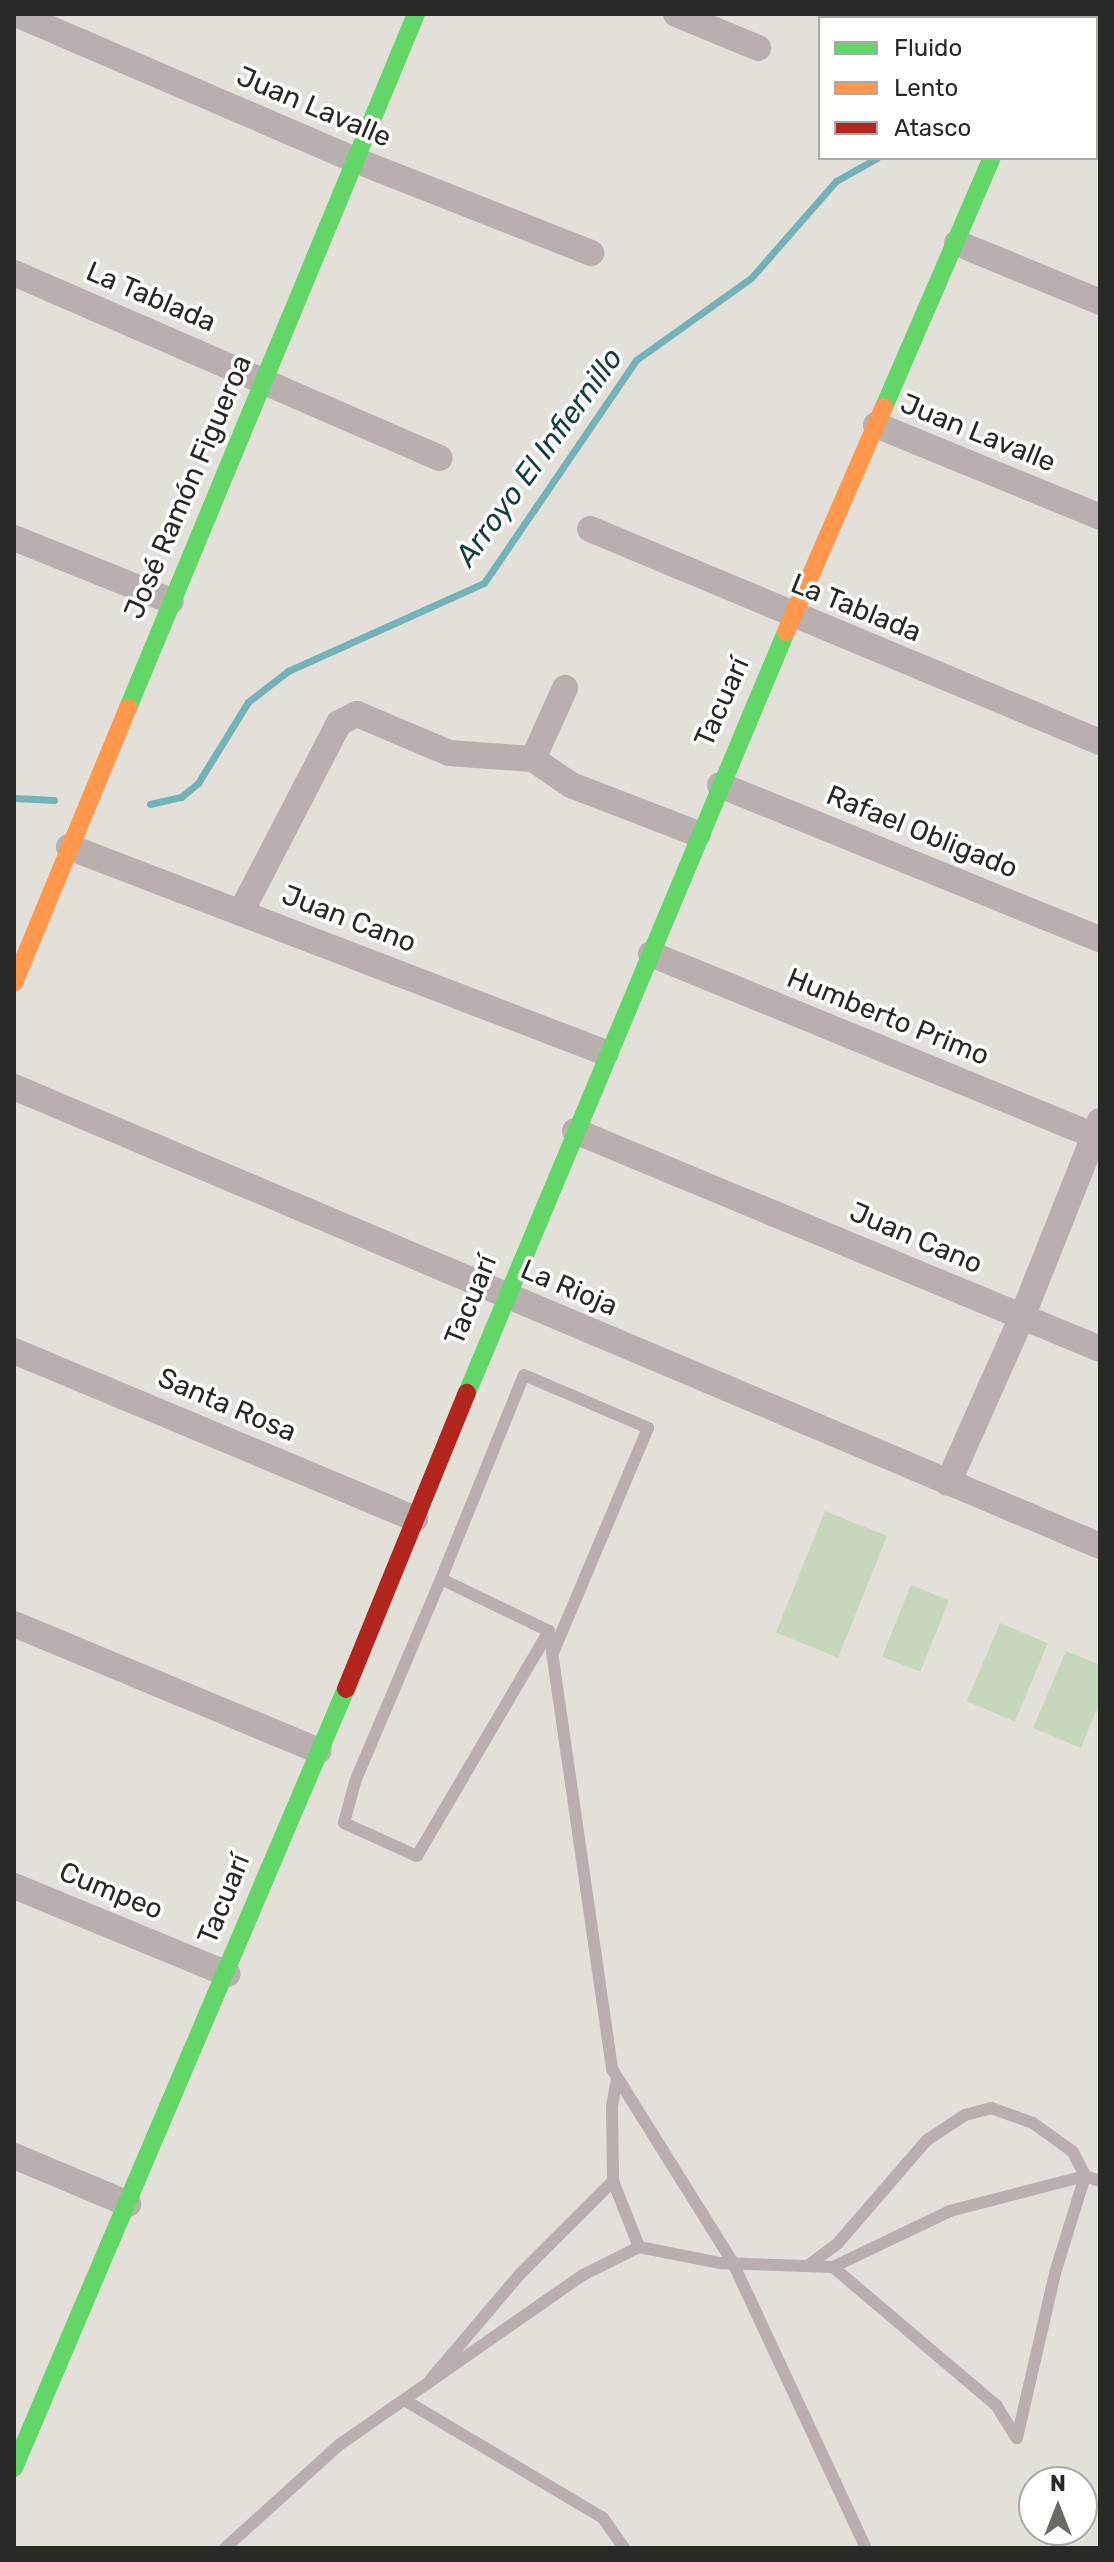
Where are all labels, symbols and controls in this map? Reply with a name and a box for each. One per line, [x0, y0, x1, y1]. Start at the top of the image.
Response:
legend [818, 16, 1098, 160]
text: Fluido [894, 34, 962, 62]
street label: Juan Lavalle [232, 59, 396, 155]
text: Lento [894, 74, 958, 102]
text: Atasco [894, 114, 971, 142]
street label: La Tablada [81, 255, 221, 339]
water label: Arroyo El Infiernillo [448, 341, 630, 573]
street label: José Ramón Figueroa [117, 350, 259, 624]
street label: Juan Lavalle [895, 387, 1061, 479]
street label: La Tablada [786, 567, 926, 649]
street label: Tacuarí [687, 652, 757, 752]
street label: Rafael Obligado [822, 778, 1022, 886]
street label: Juan Cano [277, 878, 421, 960]
street label: Humberto Primo [782, 961, 994, 1073]
street label: Juan Cano [845, 1195, 987, 1281]
street label: Tacuarí [438, 1250, 504, 1350]
street label: La Rioja [516, 1253, 622, 1323]
street label: Santa Rosa [153, 1361, 301, 1449]
street label: Tacuarí [191, 1849, 257, 1949]
street label: Cumpeo [54, 1855, 168, 1927]
north arrow [1018, 2466, 1098, 2546]
text: N [1050, 2470, 1066, 2497]

